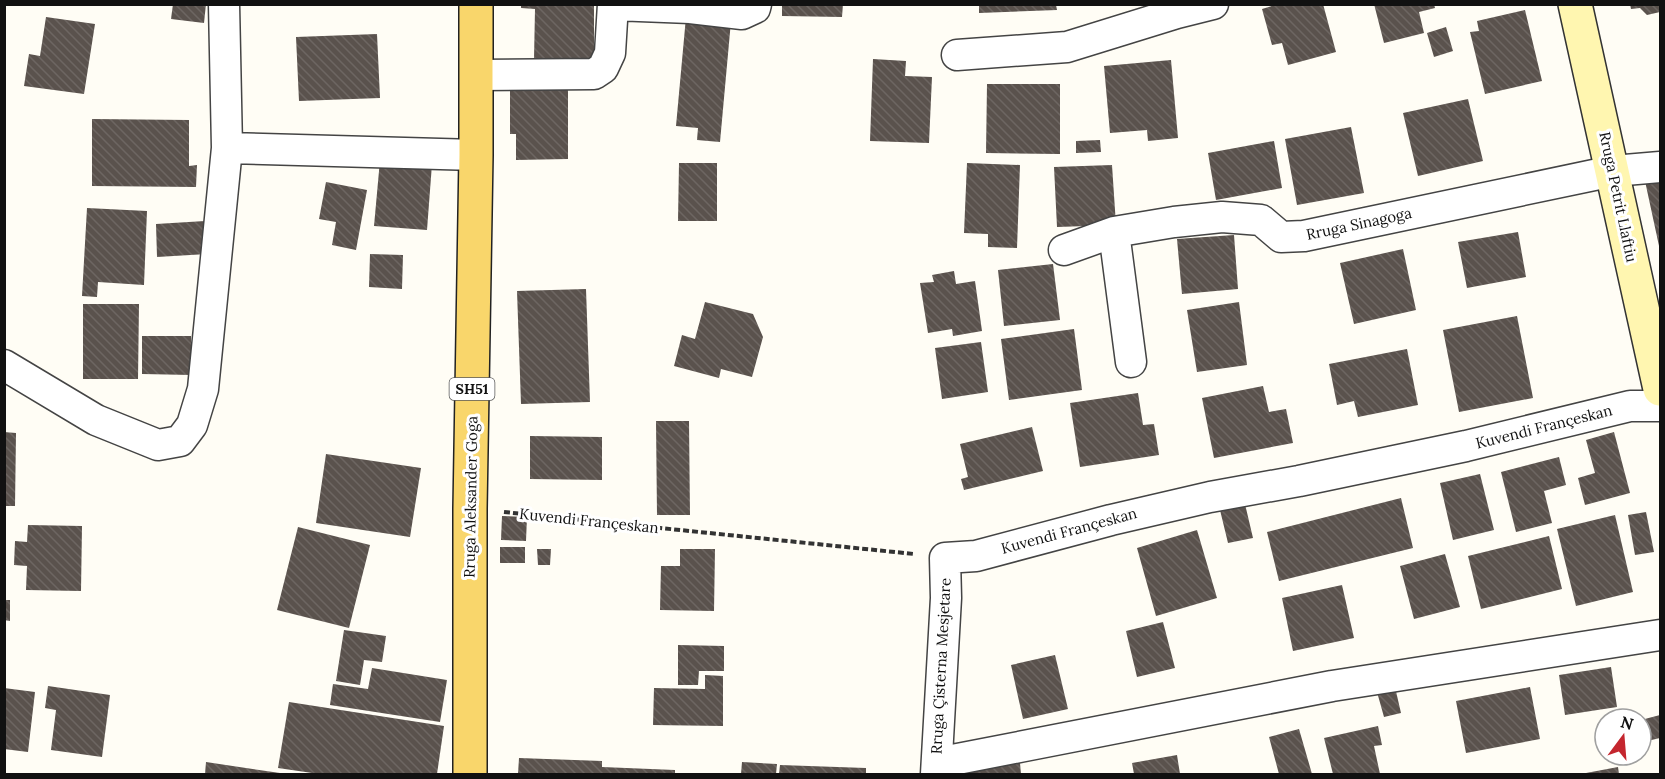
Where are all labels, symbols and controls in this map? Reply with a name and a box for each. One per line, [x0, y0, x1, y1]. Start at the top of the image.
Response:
street label: Rruga Petrit Llaftiu [1595, 130, 1642, 264]
street label: Rruga Sinagoga [1304, 203, 1414, 244]
road number: SH51 [450, 378, 494, 400]
street label: Kuvendi Françeskan [1474, 400, 1614, 453]
street label: Rruga Aleksander Goga [460, 416, 481, 578]
street label: Kuvendi Françeskan [999, 503, 1139, 558]
street label: Kuvendi Françeskan [518, 504, 660, 537]
street label: Rruga Çisterna Mesjetare [926, 577, 955, 755]
north arrow [1593, 707, 1653, 767]
text: N [1618, 711, 1636, 734]

